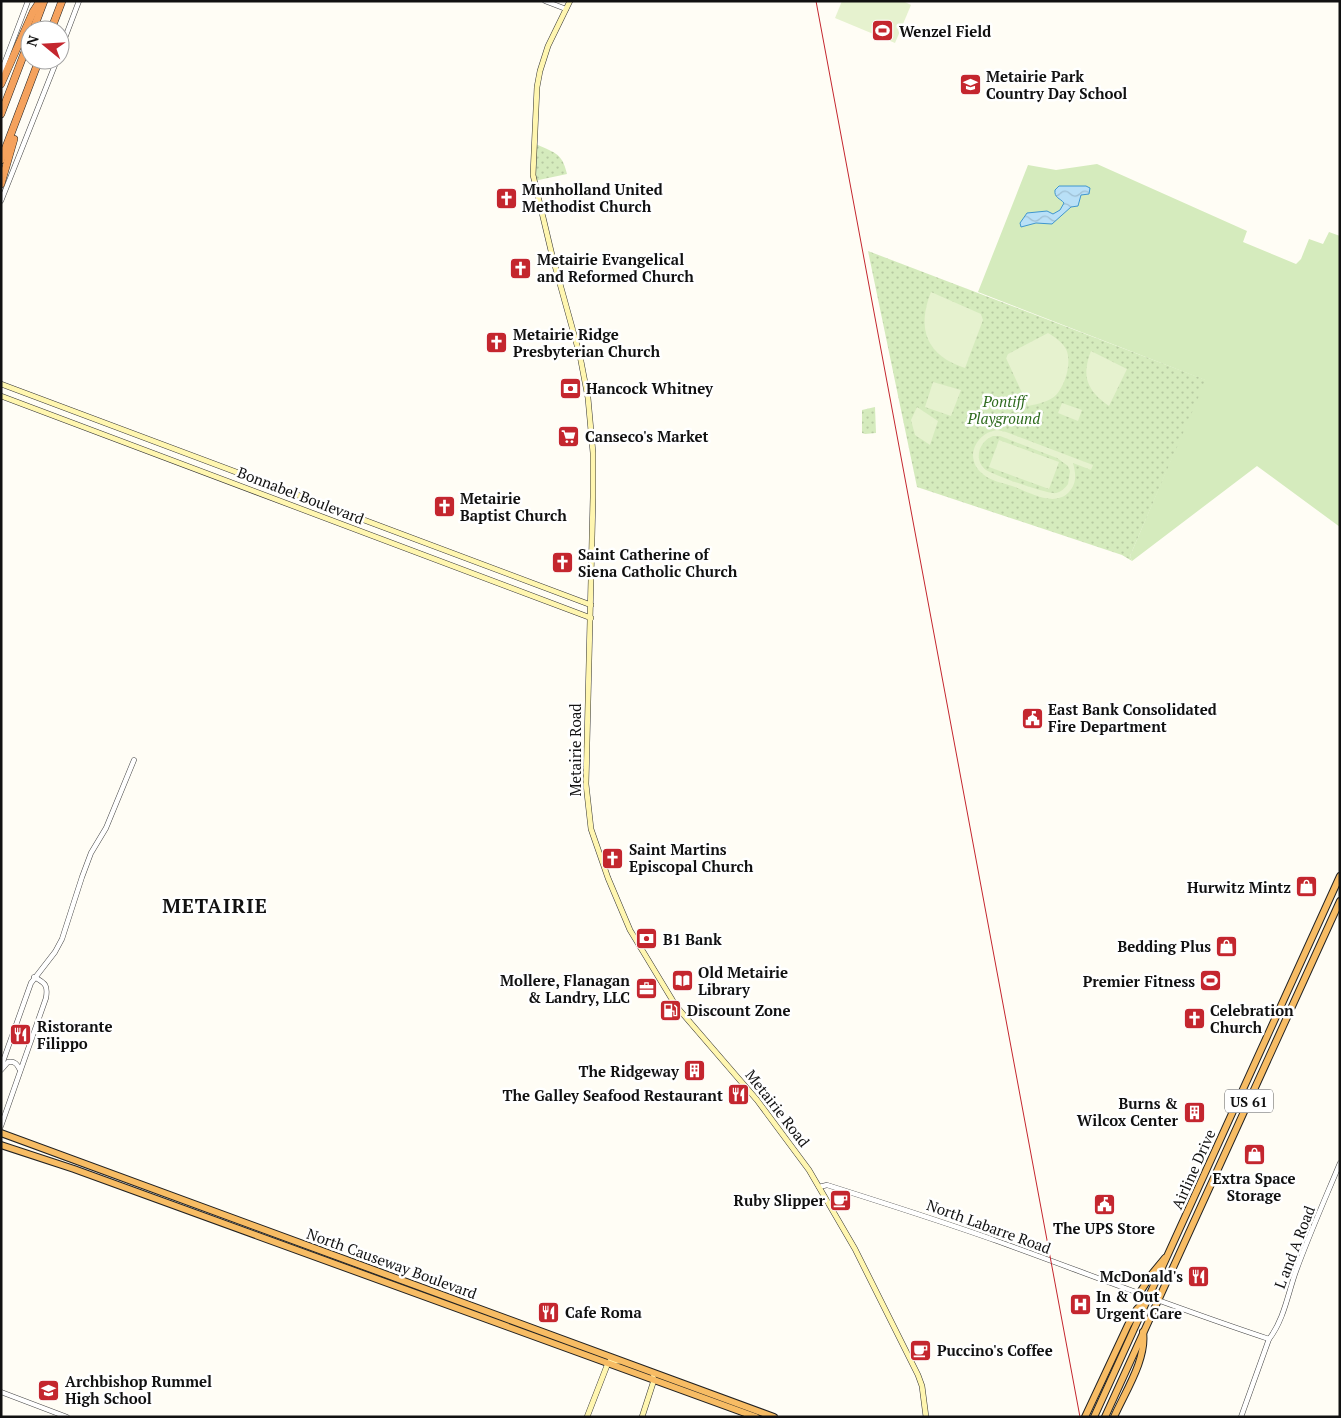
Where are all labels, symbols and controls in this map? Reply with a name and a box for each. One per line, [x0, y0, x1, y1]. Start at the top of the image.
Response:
sports icon: Wenzel Field [871, 19, 895, 43]
north arrow [20, 20, 70, 70]
place label: Wenzel Field [899, 21, 991, 41]
text: N [21, 32, 43, 49]
place label: Metairie Park Country Day School [986, 66, 1127, 103]
school or university icon: Metairie Park Country Day School [958, 73, 982, 97]
place label: Munholland United Methodist Church [522, 179, 663, 216]
church icon: Munholland United Methodist Church [494, 186, 518, 210]
place label: Metairie Evangelical and Reformed Church [537, 249, 694, 286]
church icon: Metairie Evangelical and Reformed Church [509, 256, 533, 280]
place label: Metairie Ridge Presbyterian Church [513, 324, 660, 361]
church icon: Metairie Ridge Presbyterian Church [485, 331, 509, 355]
bank icon: Hancock Whitney [558, 376, 582, 400]
place label: Hancock Whitney [586, 378, 714, 398]
park label: Pontiff Playground [967, 391, 1041, 428]
supermarket icon: Canseco's Market [557, 424, 581, 448]
place label: Canseco's Market [585, 426, 709, 446]
street label: Bonnabel Boulevard [235, 462, 367, 528]
place label: Metairie Baptist Church [460, 488, 567, 525]
church icon: Metairie Baptist Church [432, 495, 456, 519]
place label: Saint Catherine of Siena Catholic Church [578, 544, 738, 581]
church icon: Saint Catherine of Siena Catholic Church [550, 551, 574, 575]
place label: East Bank Consolidated Fire Department [1048, 699, 1217, 736]
street label: Metairie Road [565, 703, 585, 797]
public building icon: East Bank Consolidated Fire Department [1020, 706, 1044, 730]
place label: Saint Martins Episcopal Church [629, 839, 754, 876]
church icon: Saint Martins Episcopal Church [601, 846, 625, 870]
shop icon: Hurwitz Mintz [1295, 875, 1319, 899]
place label: Hurwitz Mintz [1187, 877, 1291, 897]
district label: METAIRIE [162, 892, 268, 919]
bank icon: B1 Bank [635, 927, 659, 951]
place label: B1 Bank [663, 929, 722, 949]
shop icon: Bedding Plus [1215, 934, 1239, 958]
place label: Bedding Plus [1117, 936, 1211, 956]
place label: Old Metairie Library [698, 962, 788, 999]
library icon: Old Metairie Library [670, 969, 694, 993]
sports icon: Premier Fitness [1199, 969, 1223, 993]
place label: Mollere, Flanagan & Landry, LLC [500, 970, 630, 1007]
place label: Premier Fitness [1083, 971, 1195, 991]
office icon: Mollere, Flanagan & Landry, LLC [634, 977, 658, 1001]
fuel station icon: Discount Zone [659, 998, 683, 1022]
place label: Discount Zone [687, 1000, 791, 1020]
place label: Celebration Church [1210, 1000, 1294, 1037]
church icon: Celebration Church [1182, 1007, 1206, 1031]
place label: Ristorante Filippo [37, 1016, 113, 1053]
restaurant icon: Ristorante Filippo [9, 1023, 33, 1047]
building icon: The Ridgeway [683, 1059, 707, 1083]
place label: The Ridgeway [578, 1061, 680, 1081]
street label: Metairie Road [741, 1065, 815, 1151]
restaurant icon: The Galley Seafood Restaurant [727, 1083, 751, 1107]
place label: The Galley Seafood Restaurant [503, 1085, 723, 1105]
road number: US 61 [1225, 1090, 1273, 1112]
place label: Burns & Wilcox Center [1077, 1093, 1179, 1130]
building icon: Burns & Wilcox Center [1182, 1100, 1206, 1124]
street label: Airline Drive [1166, 1126, 1220, 1212]
shop icon: Extra Space Storage [1242, 1143, 1266, 1167]
place label: Extra Space Storage [1212, 1168, 1296, 1205]
cafe icon: Ruby Slipper [829, 1188, 853, 1212]
place label: Ruby Slipper [734, 1190, 826, 1210]
public building icon: The UPS Store [1092, 1193, 1116, 1217]
street label: North Labarre Road [924, 1194, 1054, 1258]
street label: L and A Road [1269, 1203, 1319, 1291]
place label: The UPS Store [1053, 1218, 1155, 1238]
street label: North Causeway Boulevard [304, 1223, 480, 1303]
restaurant icon: McDonald's [1187, 1264, 1211, 1288]
place label: McDonald's [1100, 1266, 1183, 1286]
place label: In & Out Urgent Care [1096, 1286, 1182, 1323]
hospital icon: In & Out Urgent Care [1068, 1293, 1092, 1317]
restaurant icon: Cafe Roma [537, 1300, 561, 1324]
place label: Cafe Roma [565, 1302, 642, 1322]
cafe icon: Puccino's Coffee [909, 1338, 933, 1362]
place label: Puccino's Coffee [937, 1340, 1053, 1360]
place label: Archbishop Rummel High School [65, 1371, 212, 1408]
school or university icon: Archbishop Rummel High School [37, 1378, 61, 1402]

